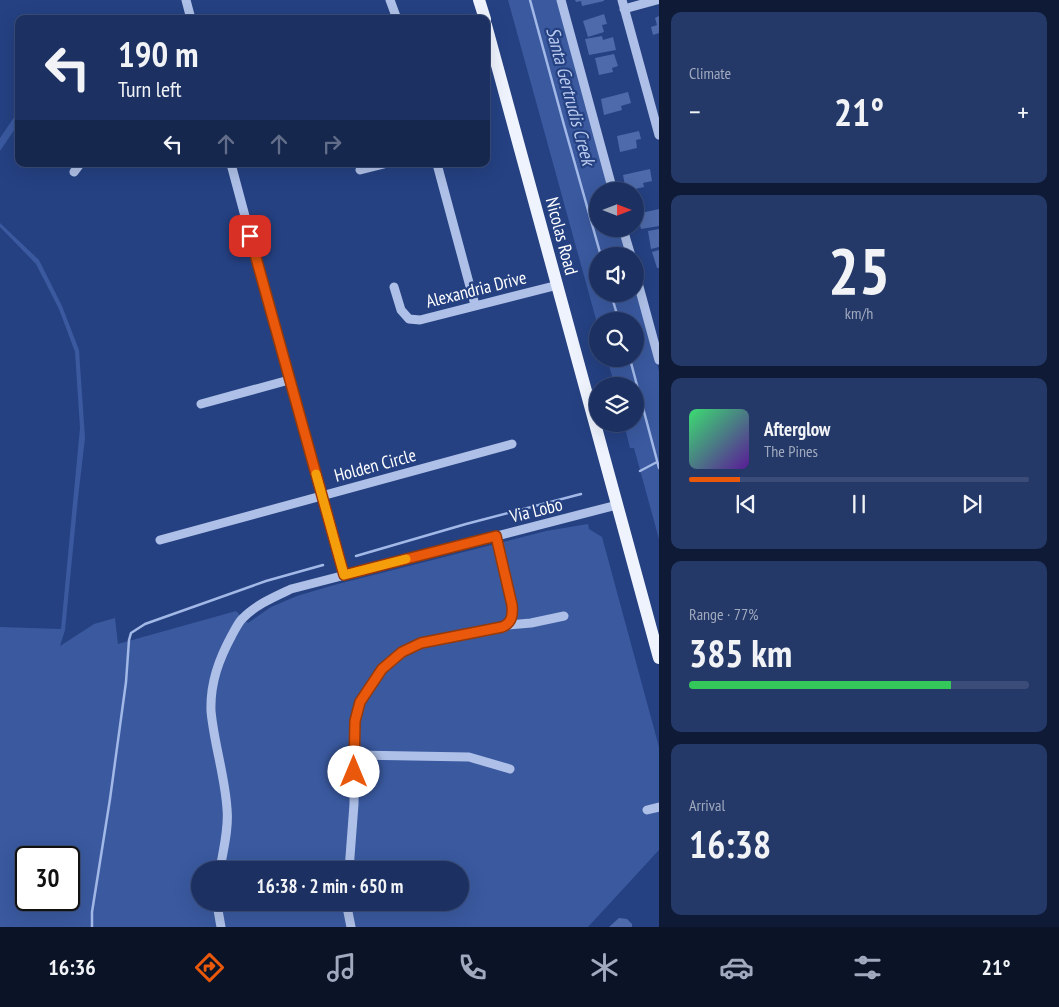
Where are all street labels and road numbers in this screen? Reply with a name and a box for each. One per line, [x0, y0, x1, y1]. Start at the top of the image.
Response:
street label: Nicolas Road [541, 195, 583, 277]
street label: Alexandria Drive [423, 265, 529, 313]
street label: Holden Circle [332, 443, 418, 487]
street label: Via Lobo [506, 492, 565, 528]

